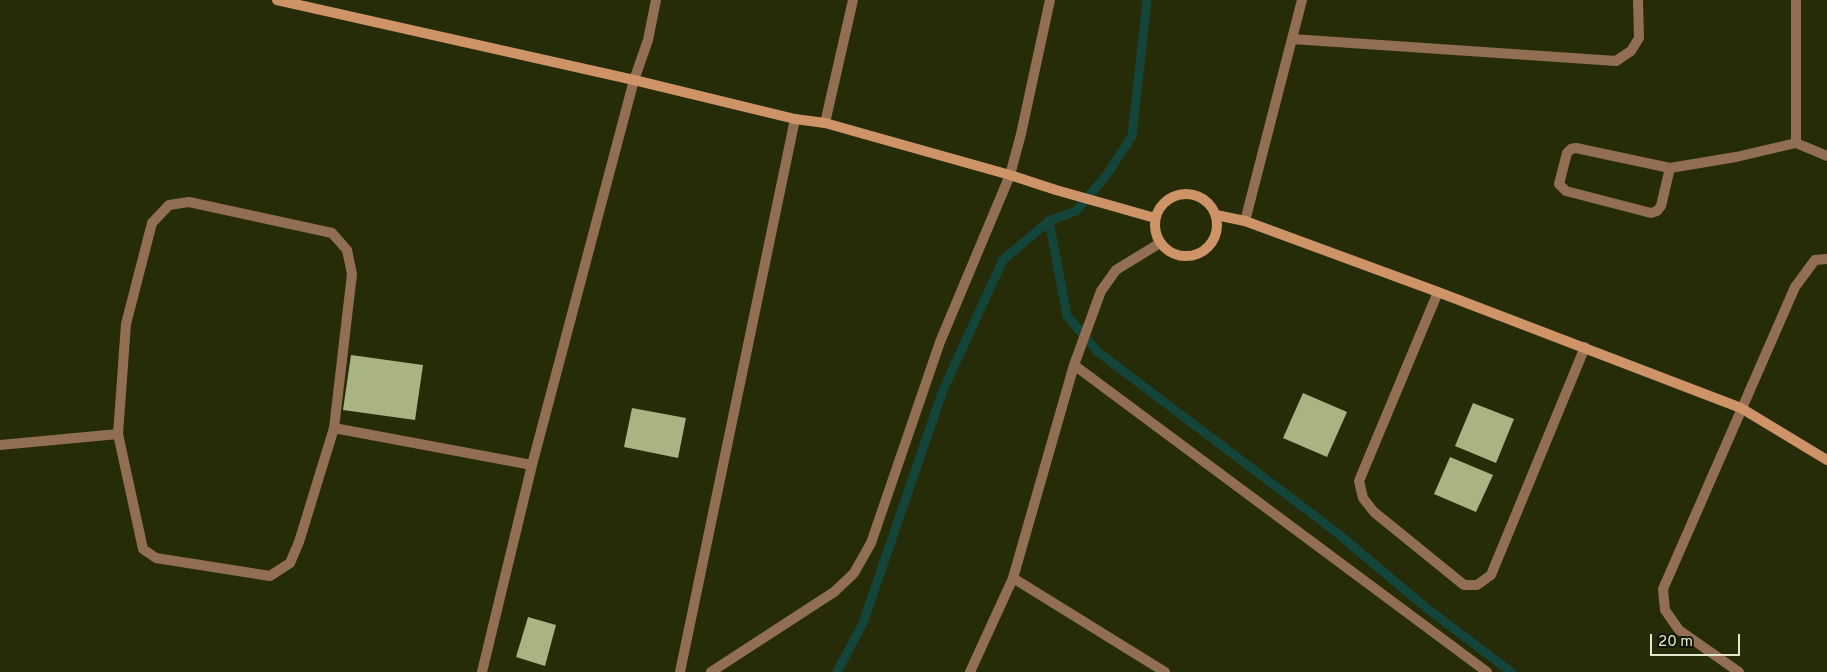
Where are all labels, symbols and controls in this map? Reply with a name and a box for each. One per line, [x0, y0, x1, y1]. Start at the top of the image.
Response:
scale bar [1652, 624, 1742, 656]
text: 20 m [1658, 633, 1693, 652]

